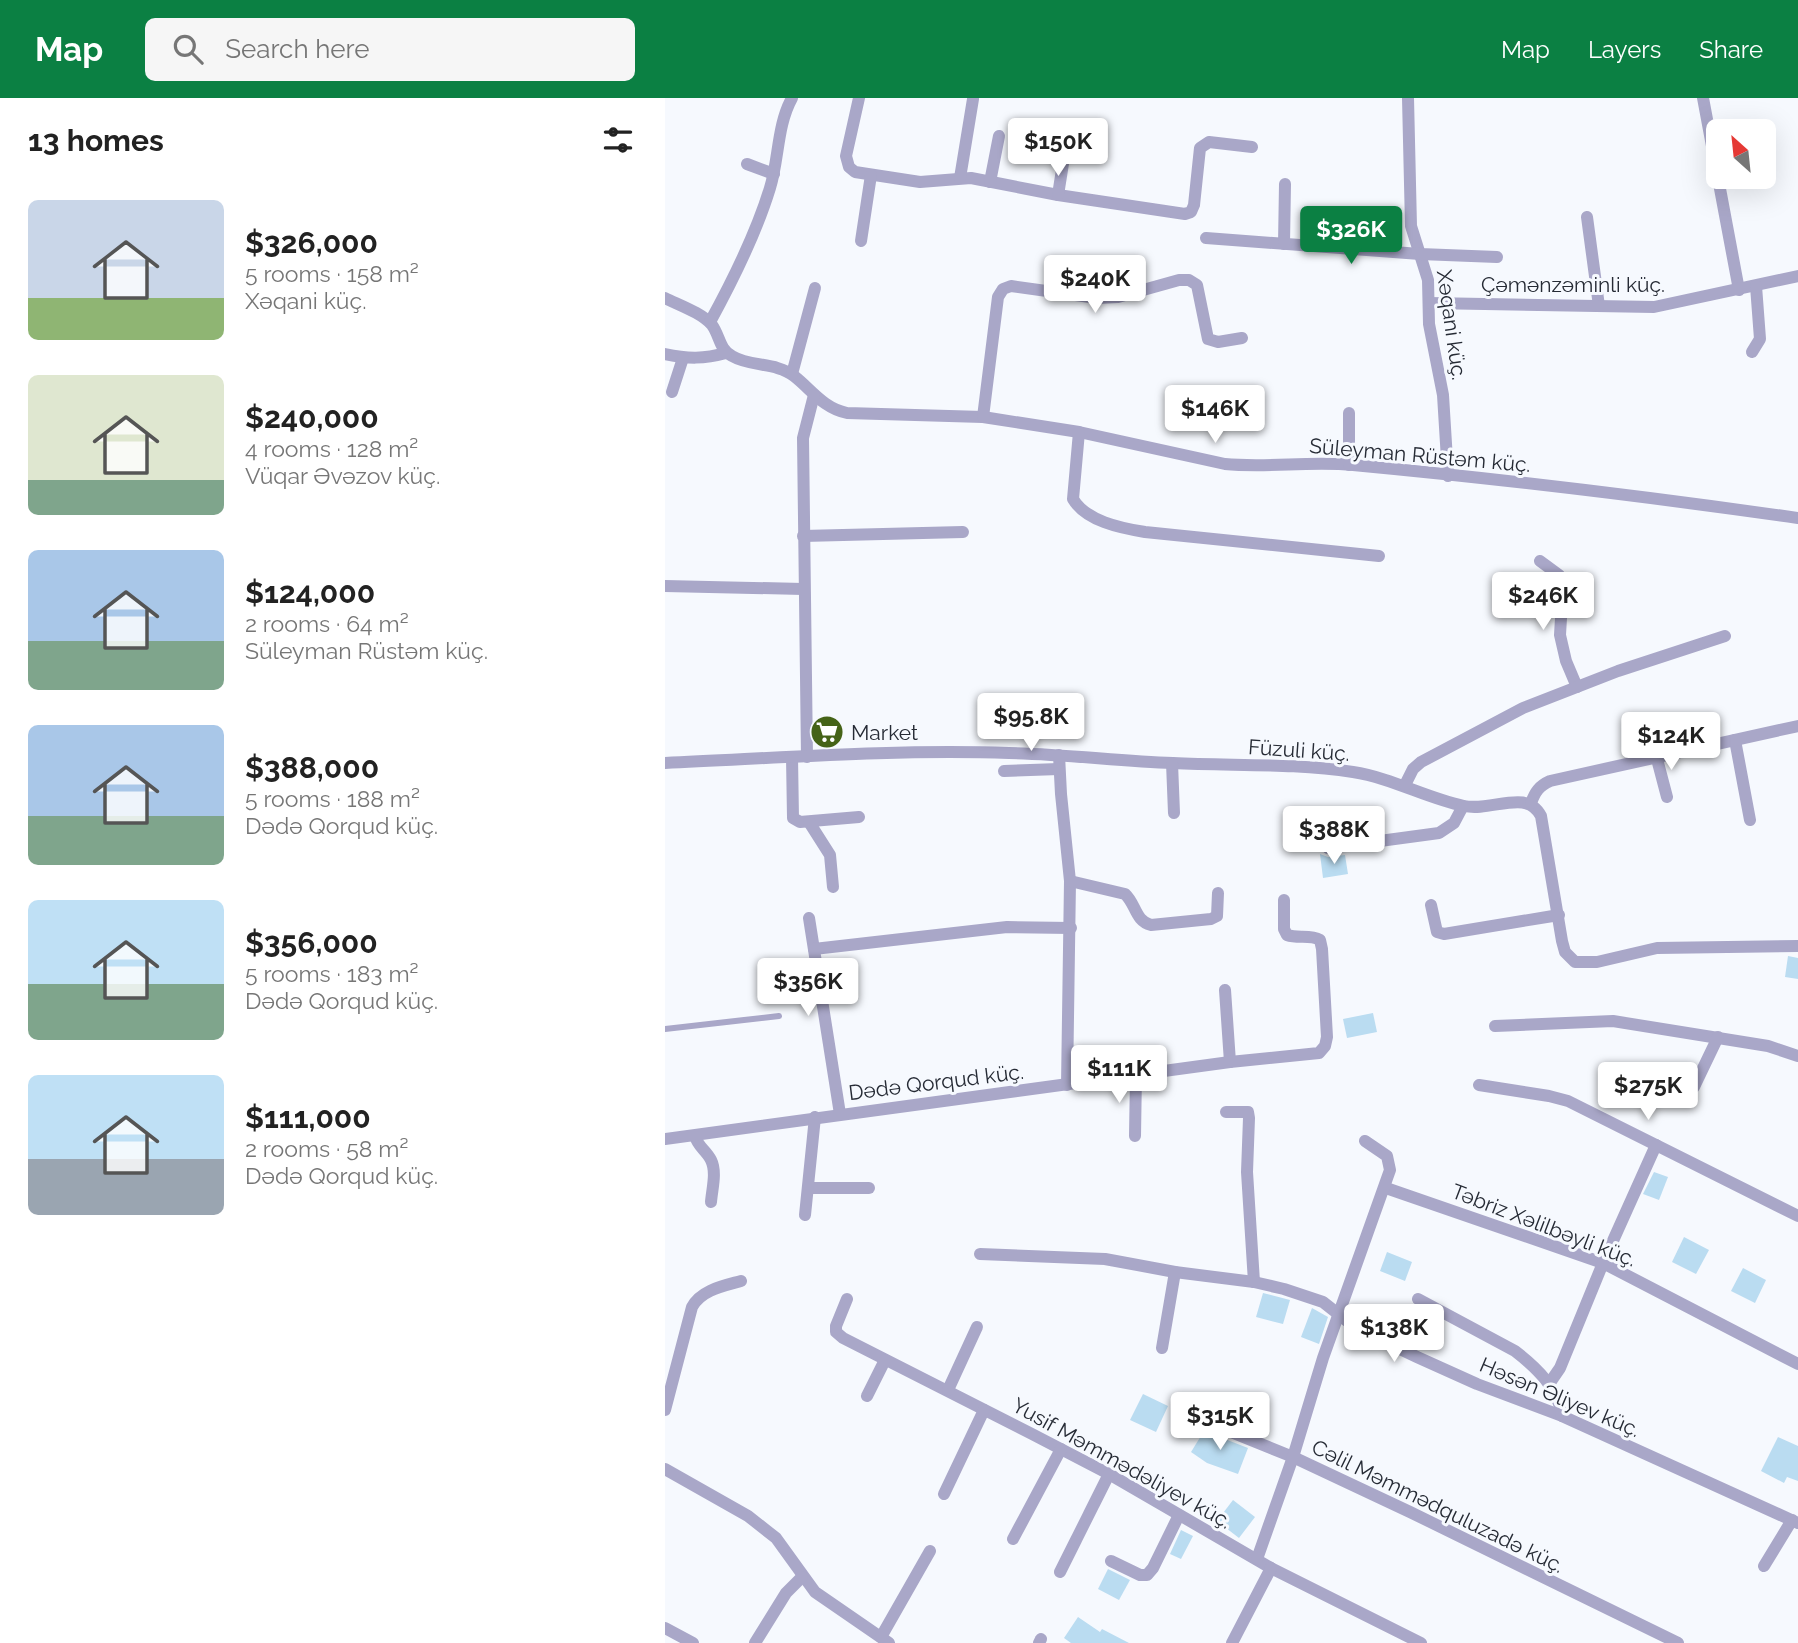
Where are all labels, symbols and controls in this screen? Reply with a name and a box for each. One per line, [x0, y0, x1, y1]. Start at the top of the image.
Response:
search box [145, 18, 635, 81]
text: Map [35, 30, 103, 69]
icon: search [169, 30, 207, 68]
text: Search here [225, 34, 370, 64]
text: Map [1501, 35, 1550, 64]
text: Layers [1588, 35, 1661, 64]
text: Share [1699, 35, 1763, 64]
pin: $150K [1009, 118, 1107, 178]
north arrow [1706, 119, 1776, 189]
map controls [1706, 119, 1776, 189]
icon: filters [599, 121, 637, 159]
text: 13 homes [28, 123, 164, 158]
text: $150K [1024, 127, 1092, 154]
pin: $326K [1302, 206, 1400, 266]
text: $326K [1316, 215, 1386, 242]
text: $326,000 [245, 225, 378, 260]
icon: home [84, 228, 168, 312]
pin: $240K [1046, 256, 1144, 315]
text: 5 rooms · 158 m² [245, 260, 419, 287]
text: $240K [1060, 264, 1130, 291]
street label: Xəqani küç. [1432, 268, 1472, 382]
street label: Çəmənzəminli küç. [1481, 272, 1665, 297]
text: Xəqani küç. [245, 287, 367, 314]
pin: $146K [1166, 386, 1264, 445]
text: $146K [1181, 394, 1249, 421]
text: $240,000 [245, 400, 379, 435]
icon: home [84, 403, 168, 487]
street label: Süleyman Rüstəm küç. [1308, 433, 1532, 477]
text: 4 rooms · 128 m² [245, 435, 418, 462]
text: Vüqar Əvəzov küç. [245, 462, 440, 489]
pin: $246K [1494, 573, 1592, 632]
text: $124,000 [245, 575, 375, 610]
icon: home [84, 578, 168, 662]
text: $246K [1508, 581, 1578, 608]
text: 2 rooms · 64 m² [245, 610, 409, 637]
text: Süleyman Rüstəm küç. [245, 637, 488, 664]
pin: $95.8K [974, 694, 1088, 753]
text: $95.8K [993, 702, 1069, 729]
pin: $124K [1622, 712, 1720, 772]
supermarket icon: Market [808, 713, 846, 751]
place label: Market [851, 720, 918, 745]
text: $124K [1637, 721, 1705, 748]
street label: Füzuli küç. [1247, 734, 1351, 766]
text: $388,000 [245, 750, 379, 785]
icon: home [84, 753, 168, 837]
text: 5 rooms · 188 m² [245, 785, 420, 812]
pin: $388K [1285, 806, 1383, 866]
text: Dədə Qorqud küç. [245, 812, 438, 839]
text: $388K [1299, 815, 1369, 842]
text: $356,000 [245, 925, 378, 960]
icon: home [84, 928, 168, 1012]
pin: $356K [759, 958, 857, 1018]
text: 5 rooms · 183 m² [245, 960, 419, 987]
text: $356K [773, 967, 843, 994]
text: Dədə Qorqud küç. [245, 987, 438, 1014]
pin: $111K [1070, 1046, 1168, 1105]
text: $111K [1087, 1054, 1151, 1081]
street label: Dədə Qorqud küç. [847, 1059, 1025, 1105]
pin: $275K [1599, 1062, 1697, 1122]
text: $275K [1614, 1071, 1682, 1098]
text: $111,000 [245, 1100, 371, 1135]
icon: home [84, 1103, 168, 1187]
text: 2 rooms · 58 m² [245, 1135, 408, 1162]
text: Dədə Qorqud küç. [245, 1162, 438, 1189]
street label: Təbriz Xəlilbəyli küç. [1448, 1178, 1640, 1272]
pin: $138K [1345, 1304, 1443, 1364]
text: $138K [1360, 1313, 1428, 1340]
street label: Həsən Əliyev küç. [1476, 1352, 1644, 1442]
street label: Yusif Məmmədəliyev küç. [1008, 1392, 1236, 1534]
pin: $315K [1171, 1392, 1269, 1452]
text: $315K [1187, 1401, 1253, 1428]
street label: Cəlil Məmmədquluzadə küç. [1308, 1434, 1568, 1578]

